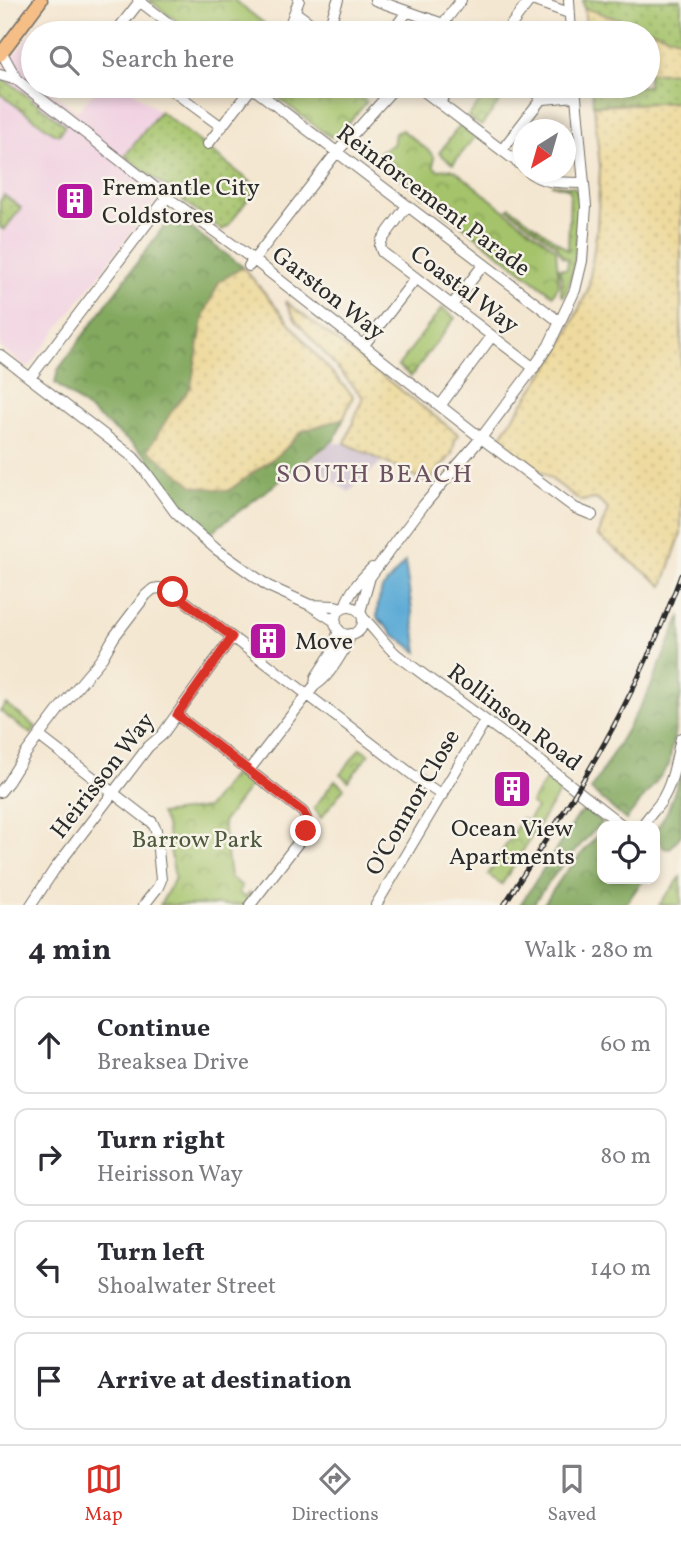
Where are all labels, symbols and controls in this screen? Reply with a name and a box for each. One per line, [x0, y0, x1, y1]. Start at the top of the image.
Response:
search box [21, 21, 660, 98]
icon: search [45, 41, 83, 79]
text: Search here [101, 42, 234, 78]
street label: Reinforcement Parade [329, 117, 537, 286]
north arrow [513, 119, 576, 182]
place label: Fremantle City Coldstores [102, 172, 260, 234]
building icon: Fremantle City Coldstores [54, 180, 96, 222]
street label: Coastal Way [402, 238, 526, 343]
street label: Garston Way [264, 239, 392, 350]
district label: SOUTH BEACH [276, 457, 474, 493]
route start [157, 576, 188, 607]
building icon: Move [247, 620, 289, 662]
place label: Move [295, 626, 353, 660]
street label: Rollinson Road [439, 657, 588, 781]
street label: Heirisson Way [43, 706, 164, 847]
street label: O'Connor Close [358, 724, 469, 882]
building icon: Ocean View Apartments [491, 768, 533, 810]
place label: Ocean View Apartments [449, 813, 575, 875]
route end [290, 815, 321, 846]
map controls [597, 821, 660, 884]
button: locate [597, 821, 660, 884]
park label: Barrow Park [131, 824, 263, 858]
text: 4 min [28, 930, 112, 972]
text: Walk · 280 m [524, 935, 653, 967]
text: Continue [97, 1011, 210, 1047]
icon: ahead [30, 1026, 68, 1064]
text: 60 m [601, 1029, 651, 1061]
text: Breaksea Drive [97, 1047, 249, 1079]
text: Turn right [97, 1123, 225, 1159]
icon: right [30, 1138, 68, 1176]
text: 80 m [601, 1141, 651, 1173]
text: Heirisson Way [97, 1159, 243, 1191]
text: Turn left [97, 1235, 205, 1271]
icon: left [30, 1250, 68, 1288]
text: 140 m [590, 1253, 651, 1285]
text: Shoalwater Street [97, 1271, 276, 1303]
icon: arrive [30, 1362, 68, 1400]
text: Arrive at destination [97, 1363, 352, 1399]
tab: Map [84, 1460, 123, 1528]
tab: Directions [292, 1460, 379, 1528]
tab: Saved [548, 1460, 596, 1528]

